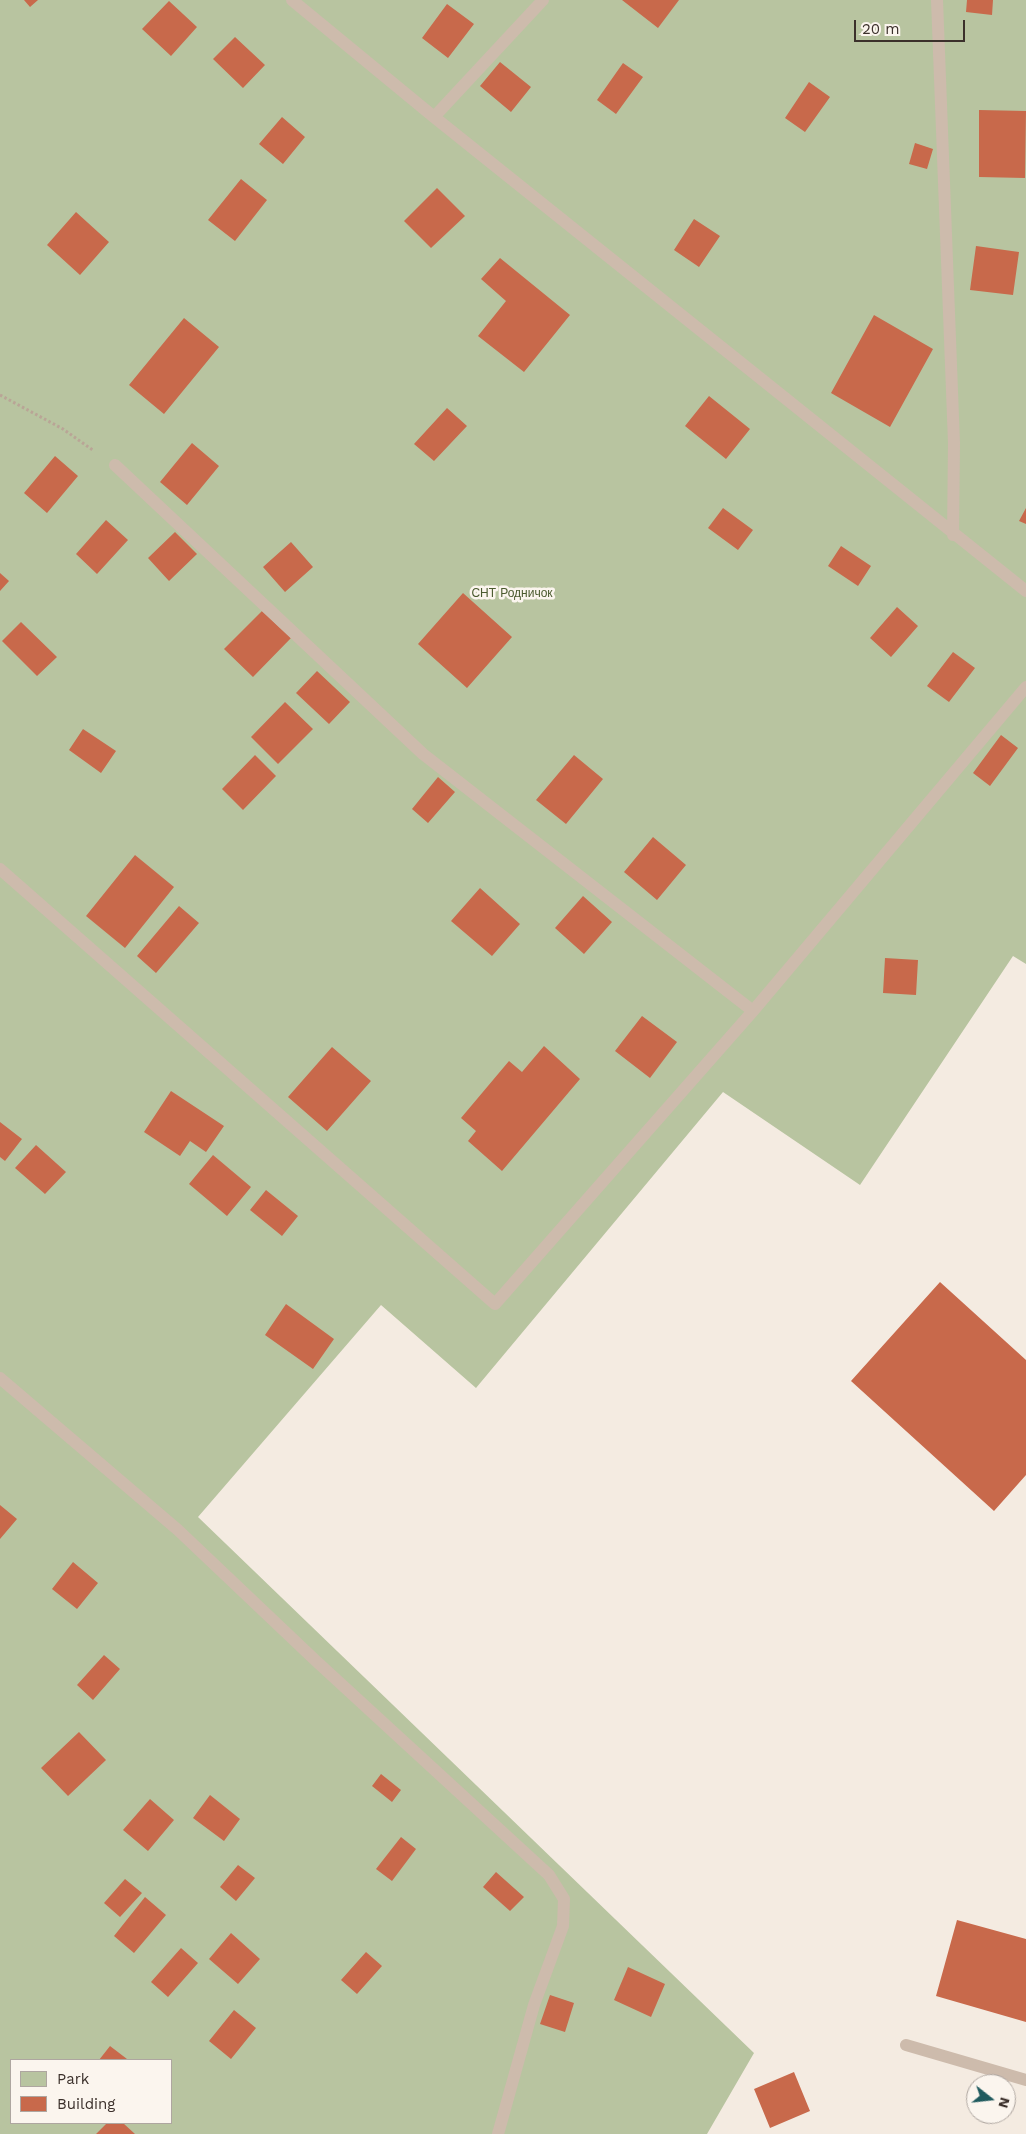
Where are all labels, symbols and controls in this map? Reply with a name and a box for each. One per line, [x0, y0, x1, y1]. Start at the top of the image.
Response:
scale bar [856, 10, 967, 42]
text: 20 m [862, 20, 900, 38]
park label: СНТ Родничок [471, 586, 553, 600]
legend [10, 2059, 172, 2124]
text: Park [57, 2070, 89, 2088]
north arrow [966, 2074, 1016, 2124]
text: Building [57, 2095, 115, 2113]
text: N [995, 2096, 1014, 2110]

